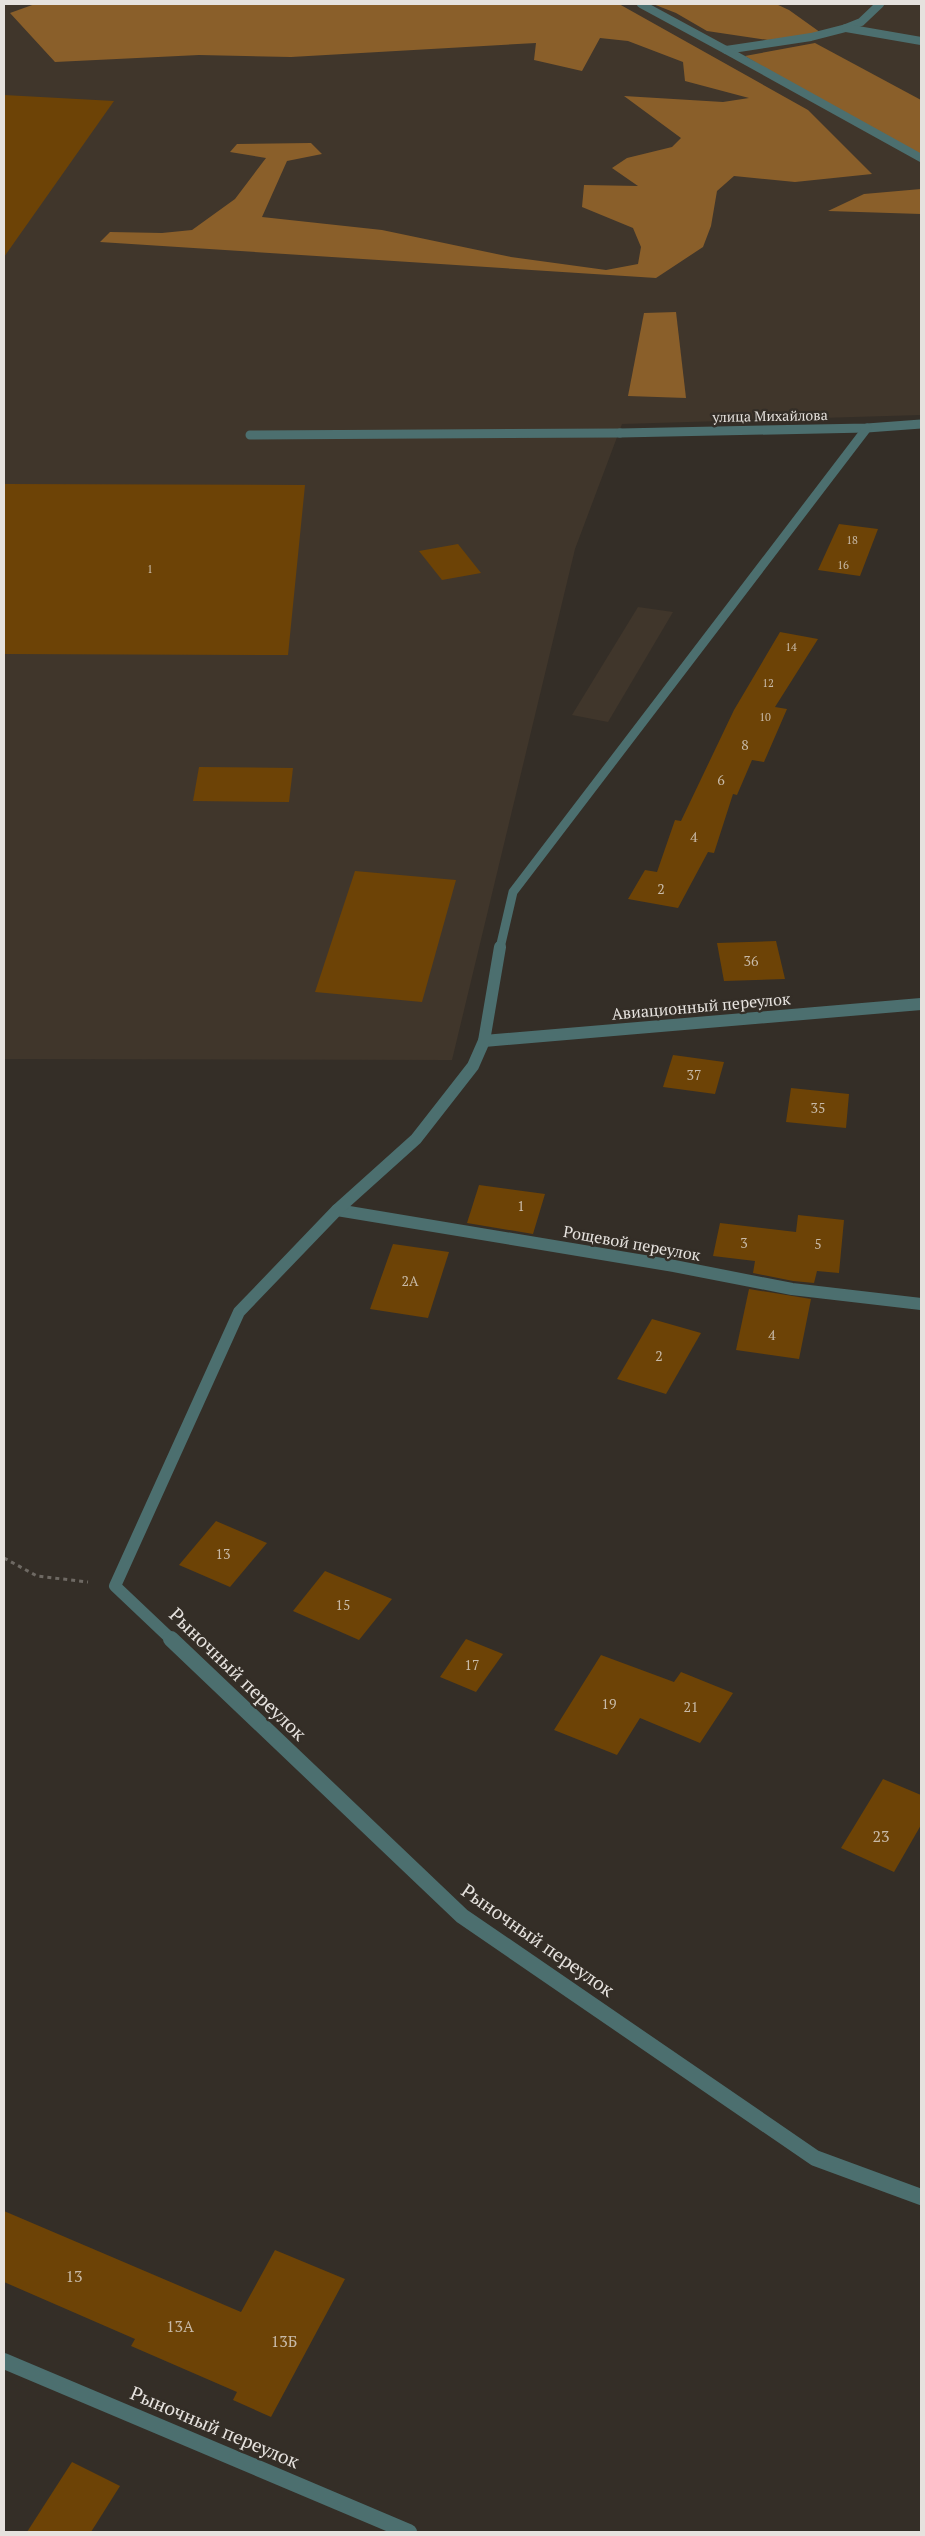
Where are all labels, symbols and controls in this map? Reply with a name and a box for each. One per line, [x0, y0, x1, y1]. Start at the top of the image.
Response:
street label: улица Михайлова [711, 405, 828, 426]
house number: 18 [846, 533, 858, 547]
house number: 16 [837, 558, 849, 572]
house number: 1 [147, 562, 153, 576]
house number: 14 [785, 640, 797, 654]
house number: 12 [762, 676, 774, 690]
house number: 10 [759, 710, 771, 724]
house number: 8 [741, 735, 749, 754]
house number: 6 [717, 770, 725, 789]
house number: 4 [690, 827, 698, 846]
house number: 2 [657, 879, 665, 898]
house number: 36 [744, 951, 759, 970]
street label: Авиационный переулок [611, 987, 792, 1025]
house number: 37 [687, 1065, 701, 1084]
house number: 35 [811, 1098, 825, 1117]
house number: 1 [517, 1196, 525, 1215]
street label: Рощевой переулок [562, 1220, 703, 1266]
house number: 3 [740, 1233, 748, 1252]
house number: 5 [814, 1234, 822, 1253]
house number: 2А [401, 1271, 419, 1290]
house number: 4 [768, 1325, 776, 1344]
house number: 2 [655, 1346, 663, 1365]
house number: 13 [216, 1544, 230, 1563]
house number: 15 [336, 1595, 350, 1614]
street label: Рыночный переулок [164, 1602, 313, 1746]
house number: 17 [465, 1655, 479, 1674]
house number: 19 [602, 1694, 616, 1713]
house number: 21 [684, 1697, 698, 1716]
house number: 23 [872, 1825, 890, 1847]
street label: Рыночный переулок [457, 1877, 620, 2002]
house number: 13 [65, 2265, 83, 2287]
house number: 13А [166, 2315, 194, 2337]
house number: 13Б [271, 2330, 297, 2352]
street label: Рыночный переулок [127, 2380, 304, 2474]

